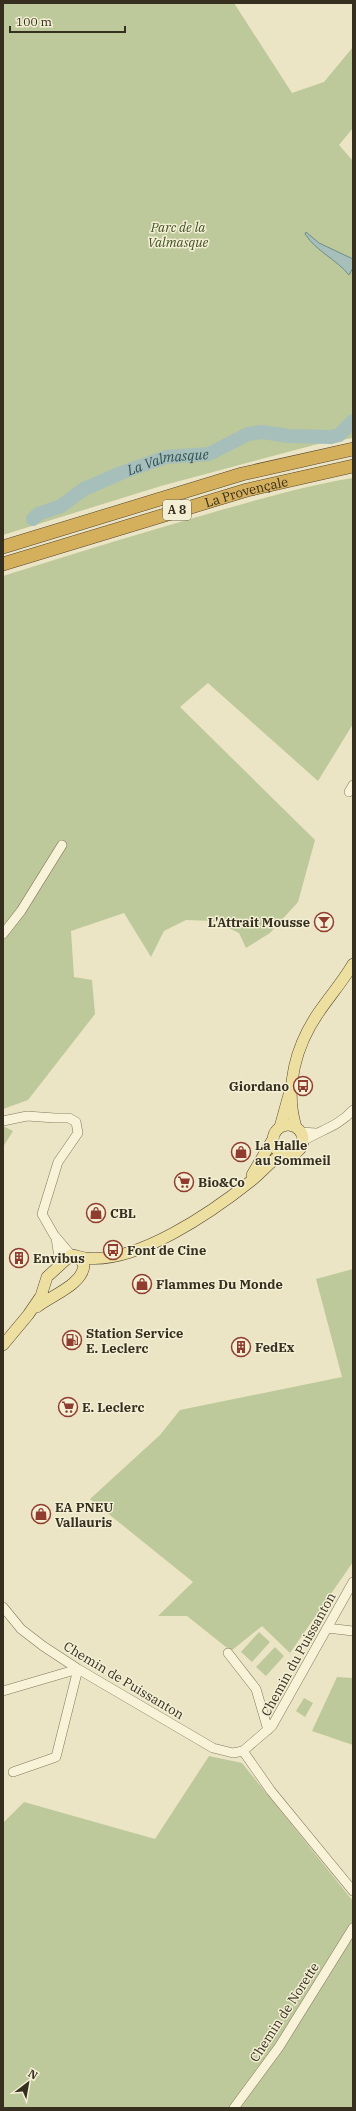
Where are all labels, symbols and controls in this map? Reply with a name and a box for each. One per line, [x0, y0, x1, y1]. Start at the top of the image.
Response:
scale bar [10, 8, 125, 34]
text: 100 m [16, 14, 52, 29]
park label: Parc de la Valmasque [148, 219, 209, 251]
water label: La Valmasque [124, 445, 210, 480]
street label: La Provençale [203, 473, 290, 511]
road number: A 8 [163, 500, 191, 520]
bar icon: L'Attrait Mousse [313, 911, 335, 933]
place label: L'Attrait Mousse [208, 914, 310, 931]
bus stop icon: Giordano [292, 1075, 314, 1097]
place label: Giordano [229, 1078, 289, 1095]
place label: La Halle au Sommeil [255, 1137, 331, 1169]
shop icon: La Halle au Sommeil [230, 1141, 252, 1163]
supermarket icon: Bio&Co [173, 1171, 195, 1193]
place label: Bio&Co [198, 1174, 245, 1191]
shop icon: CBL [85, 1202, 107, 1224]
place label: CBL [110, 1205, 136, 1222]
bus stop icon: Font de Cine [102, 1239, 124, 1261]
place label: Font de Cine [127, 1242, 206, 1259]
building icon: Envibus [8, 1247, 30, 1269]
place label: Envibus [33, 1250, 85, 1267]
shop icon: Flammes Du Monde [131, 1273, 153, 1295]
place label: Flammes Du Monde [156, 1276, 283, 1293]
place label: Station Service E. Leclerc [86, 1325, 183, 1357]
fuel station icon: Station Service E. Leclerc [61, 1329, 83, 1351]
building icon: FedEx [230, 1336, 252, 1358]
place label: FedEx [255, 1339, 295, 1356]
supermarket icon: E. Leclerc [57, 1396, 79, 1418]
place label: E. Leclerc [82, 1399, 145, 1416]
place label: EA PNEU Vallauris [55, 1499, 113, 1531]
shop icon: EA PNEU Vallauris [30, 1503, 52, 1525]
street label: Chemin du Puissanton [257, 1589, 340, 1719]
street label: Chemin de Puissanton [60, 1638, 187, 1723]
street label: Chemin de Norette [246, 1959, 323, 2065]
north arrow [8, 2063, 48, 2103]
text: N [26, 2066, 41, 2083]

